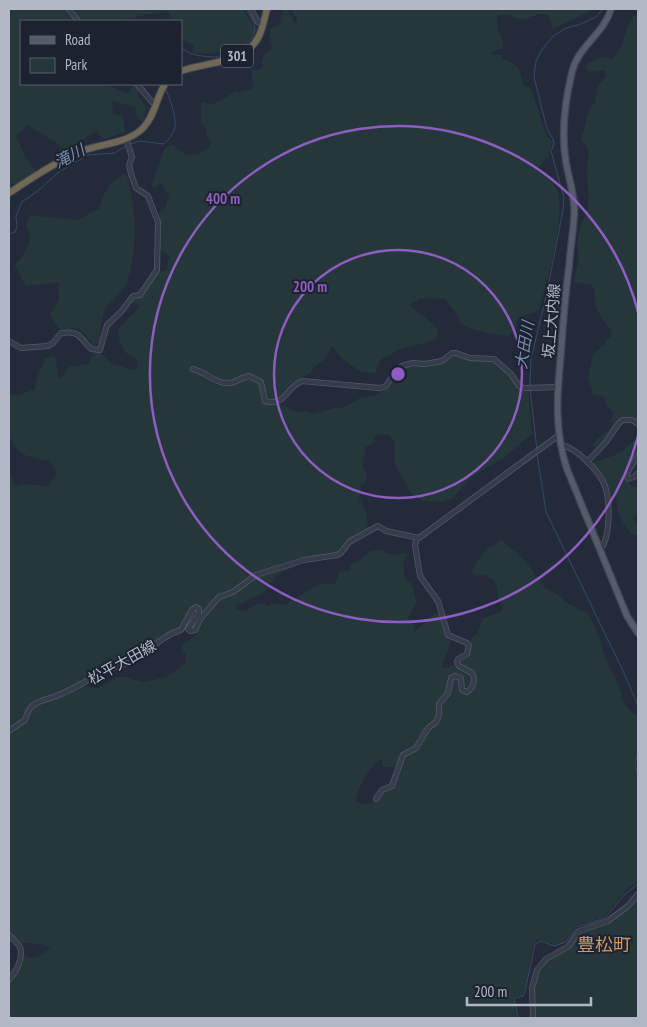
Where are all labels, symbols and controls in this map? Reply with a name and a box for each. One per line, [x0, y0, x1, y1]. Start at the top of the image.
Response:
legend [20, 20, 182, 85]
text: Road [65, 30, 91, 49]
road number: 301 [221, 44, 253, 68]
text: Park [65, 55, 87, 74]
water label: 滝川 [50, 139, 90, 172]
text: 400 m [206, 189, 240, 208]
text: 200 m [293, 277, 327, 296]
street label: 坂上大内線 [538, 283, 564, 359]
water label: 大田川 [510, 318, 538, 370]
centre of rings [389, 365, 407, 383]
street label: 松平大田線 [85, 636, 159, 688]
district label: 豊松町 [577, 933, 631, 956]
scale bar [467, 974, 591, 1006]
text: 200 m [474, 982, 507, 1001]

